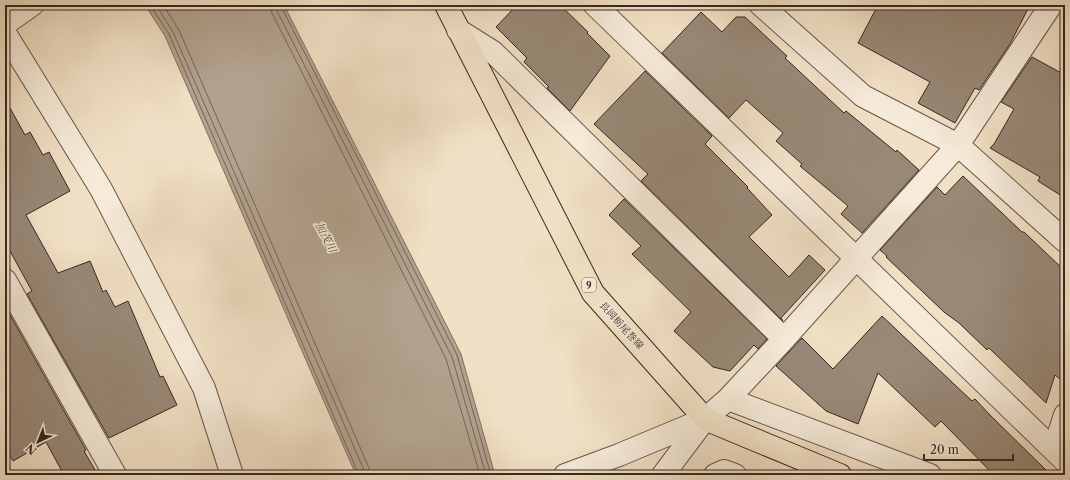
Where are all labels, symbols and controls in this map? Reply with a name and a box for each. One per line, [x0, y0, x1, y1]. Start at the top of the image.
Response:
water label: 加茂川 [312, 219, 340, 256]
road number: 9 [582, 278, 596, 292]
street label: 長岡栃尾巻線 [597, 299, 647, 352]
north arrow [18, 422, 58, 462]
scale bar [924, 436, 1013, 462]
text: N [23, 441, 39, 458]
text: 20 m [930, 442, 959, 457]

